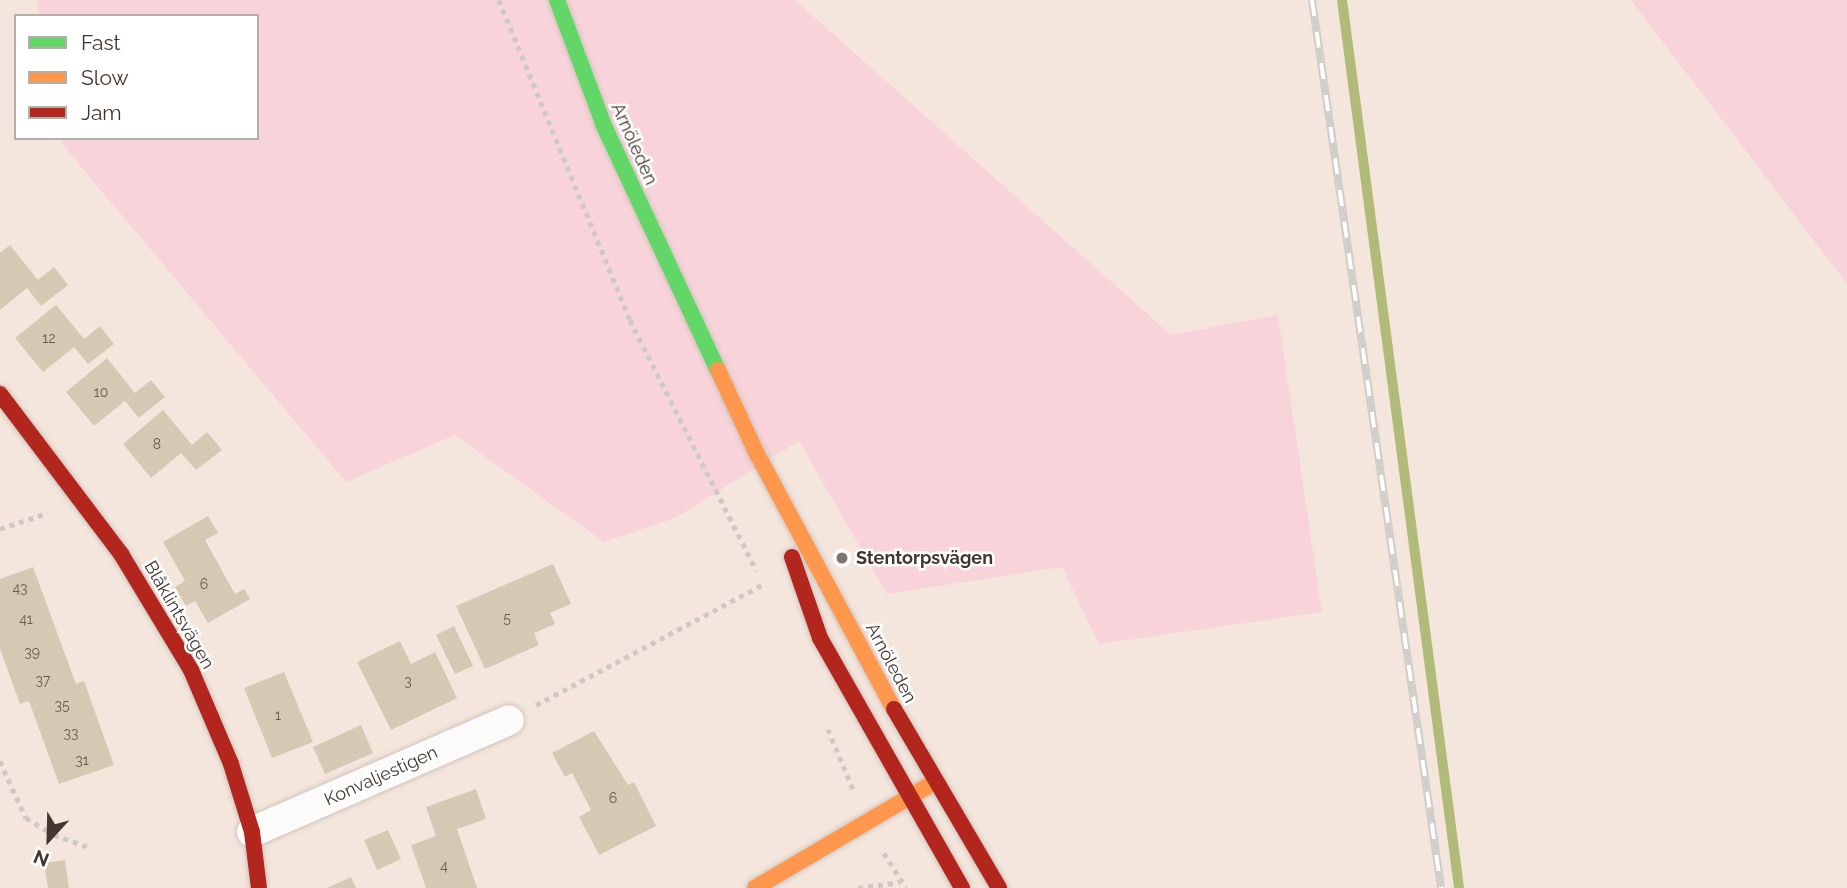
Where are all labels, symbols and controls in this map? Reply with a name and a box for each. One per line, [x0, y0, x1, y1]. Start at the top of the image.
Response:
legend [14, 14, 259, 140]
text: Fast [81, 30, 121, 55]
text: Slow [81, 65, 129, 90]
text: Jam [81, 100, 122, 125]
street label: Arnöleden [606, 100, 662, 188]
house number: 12 [42, 330, 56, 346]
house number: 10 [94, 384, 108, 400]
house number: 8 [153, 436, 161, 452]
place label: Stentorpsvägen [856, 547, 993, 569]
marker: Stentorpsvägen [834, 550, 850, 566]
street label: Blåklintsvägen [139, 557, 219, 673]
house number: 6 [200, 576, 208, 592]
house number: 43 [12, 580, 28, 596]
house number: 5 [503, 610, 511, 626]
house number: 41 [19, 611, 33, 627]
street label: Arnöleden [861, 619, 921, 707]
house number: 39 [24, 644, 40, 660]
house number: 37 [36, 672, 50, 688]
house number: 3 [404, 673, 412, 689]
house number: 35 [54, 697, 70, 713]
house number: 1 [275, 707, 281, 723]
house number: 33 [64, 725, 78, 741]
street label: Konvaljestigen [321, 741, 441, 811]
house number: 31 [75, 752, 89, 768]
house number: 6 [609, 790, 617, 806]
north arrow [14, 804, 84, 874]
text: N [30, 846, 52, 871]
house number: 4 [440, 858, 448, 874]

